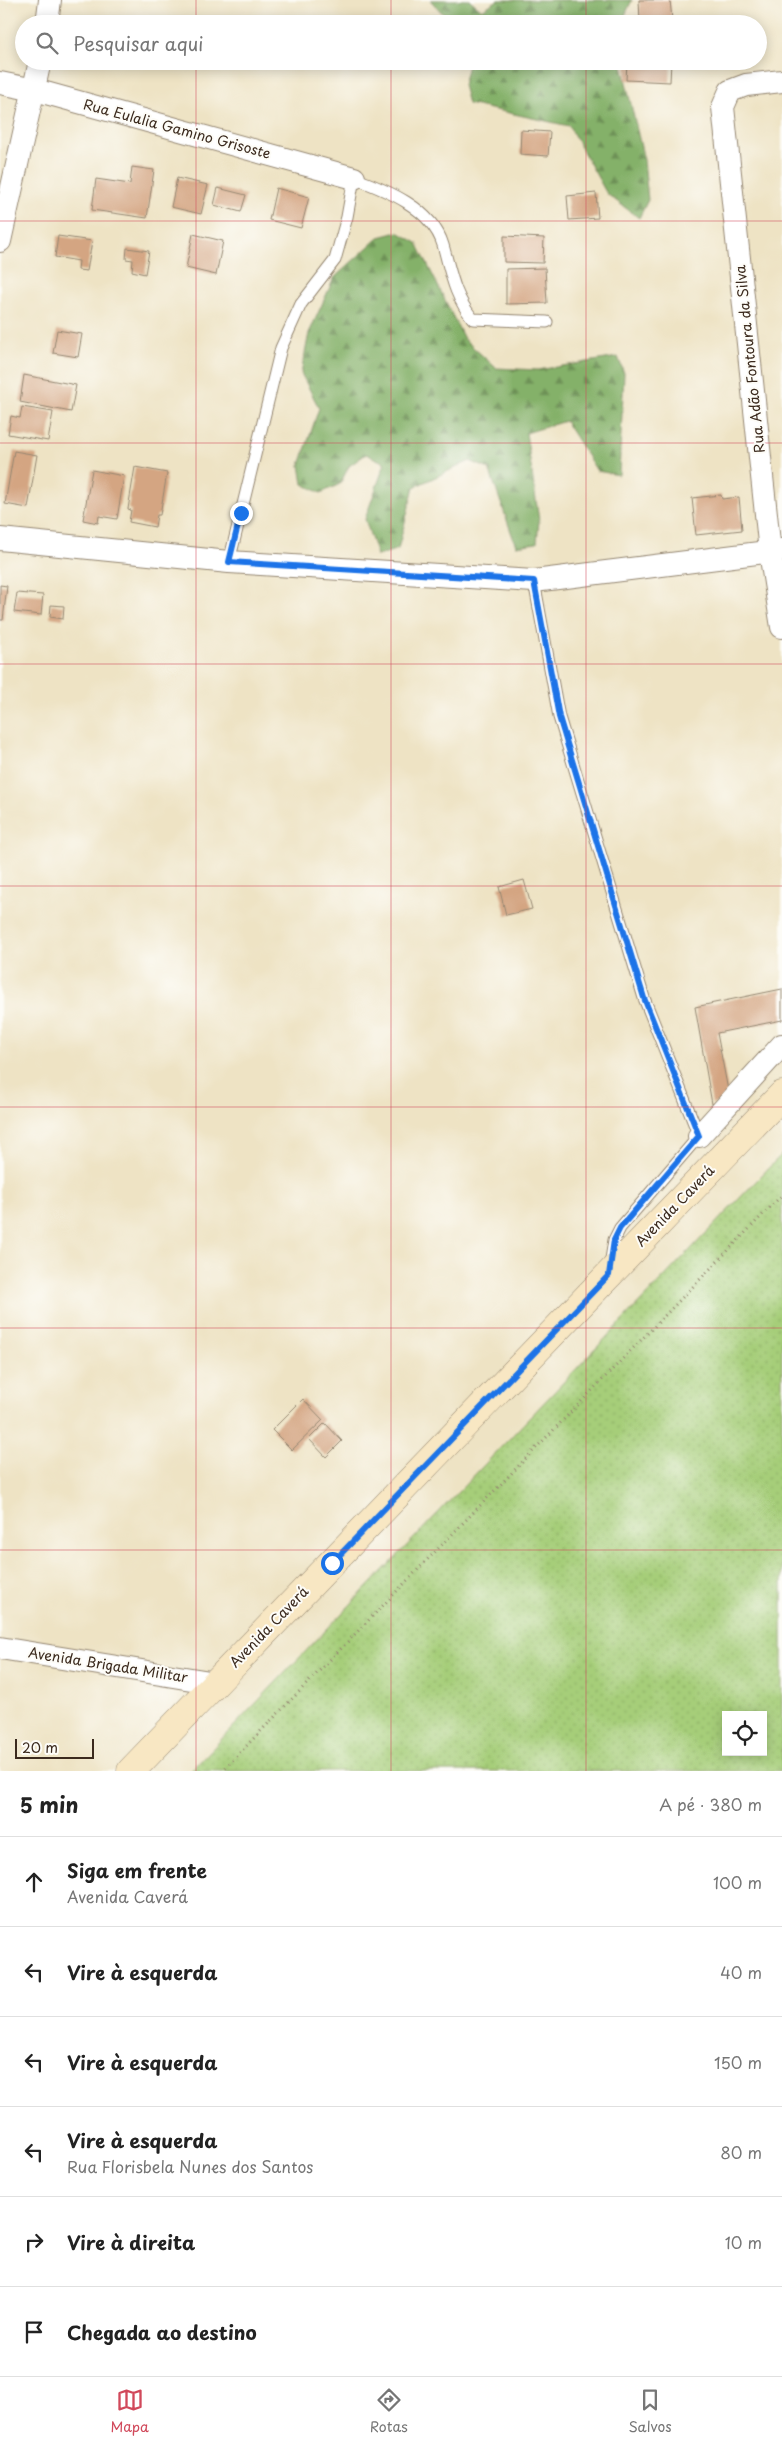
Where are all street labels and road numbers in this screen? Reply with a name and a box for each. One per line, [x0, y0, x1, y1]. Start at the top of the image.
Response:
street label: Rua Eulalia Gamino Grisoste [81, 93, 273, 164]
street label: Rua Adão Fontoura da Silva [729, 264, 770, 454]
street label: Avenida Caverá [630, 1160, 719, 1251]
street label: Avenida Caverá [224, 1581, 313, 1672]
street label: Avenida Brigada Militar [27, 1642, 190, 1688]

